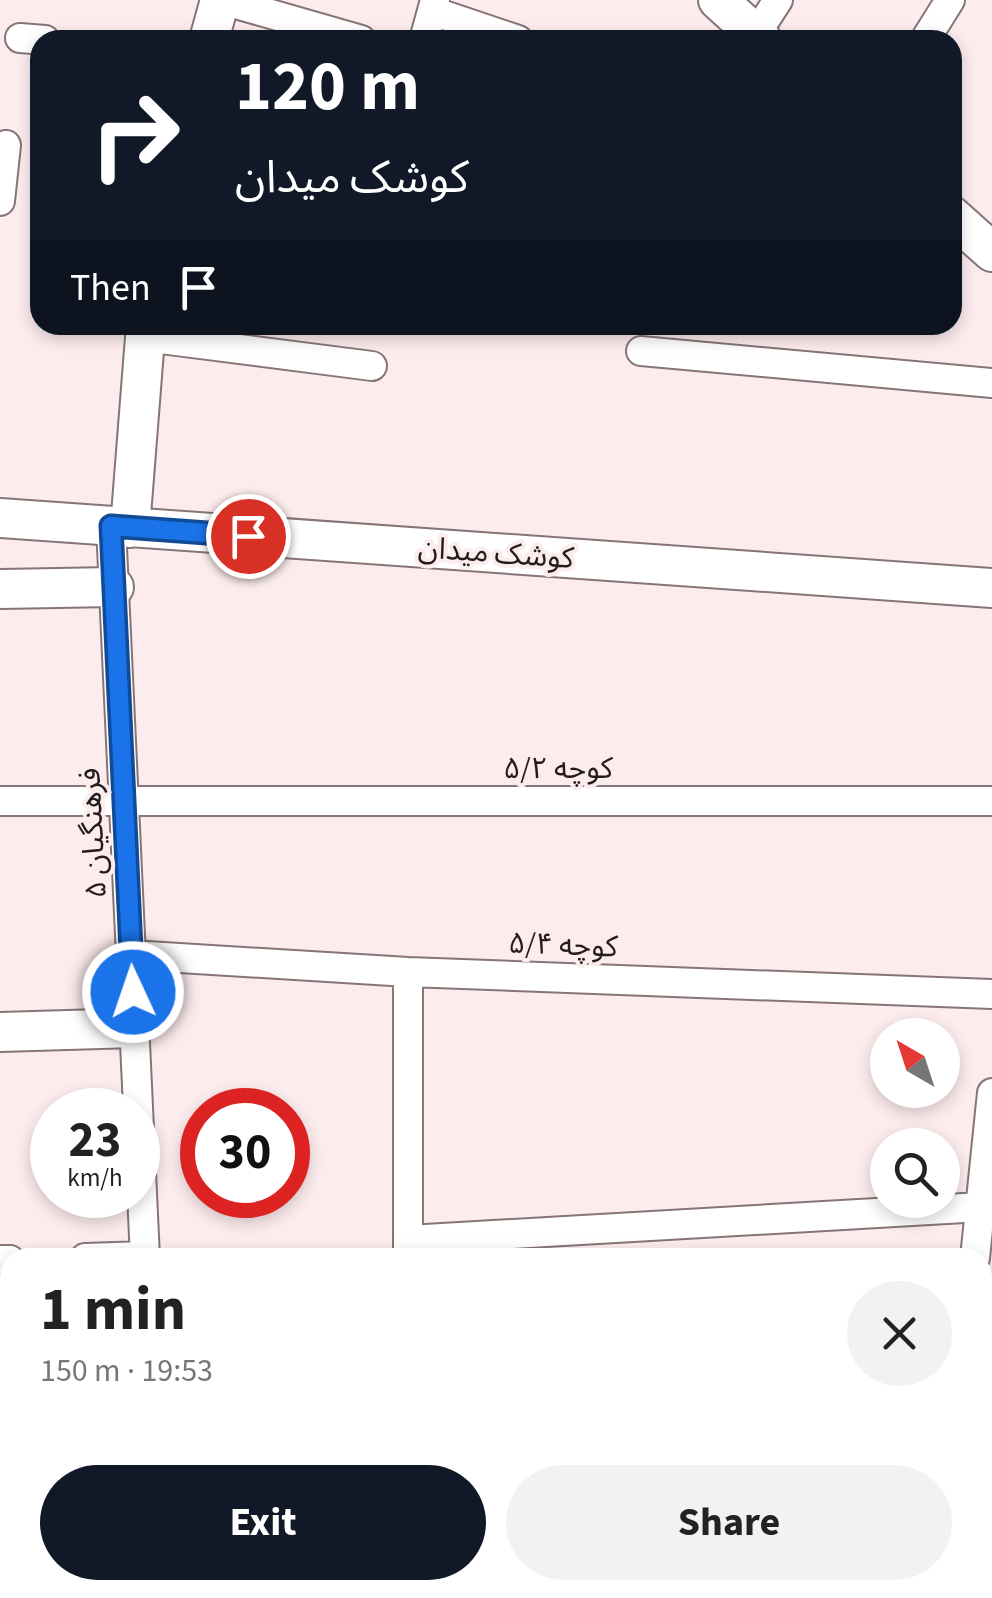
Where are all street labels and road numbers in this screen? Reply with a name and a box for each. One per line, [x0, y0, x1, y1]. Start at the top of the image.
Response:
street label: کوشک میدان [417, 526, 576, 580]
street label: کوچه ۵/۲ [503, 747, 613, 790]
street label: فرهنگیان ۵ [68, 767, 118, 899]
street label: کوچه ۵/۴ [507, 922, 619, 968]

